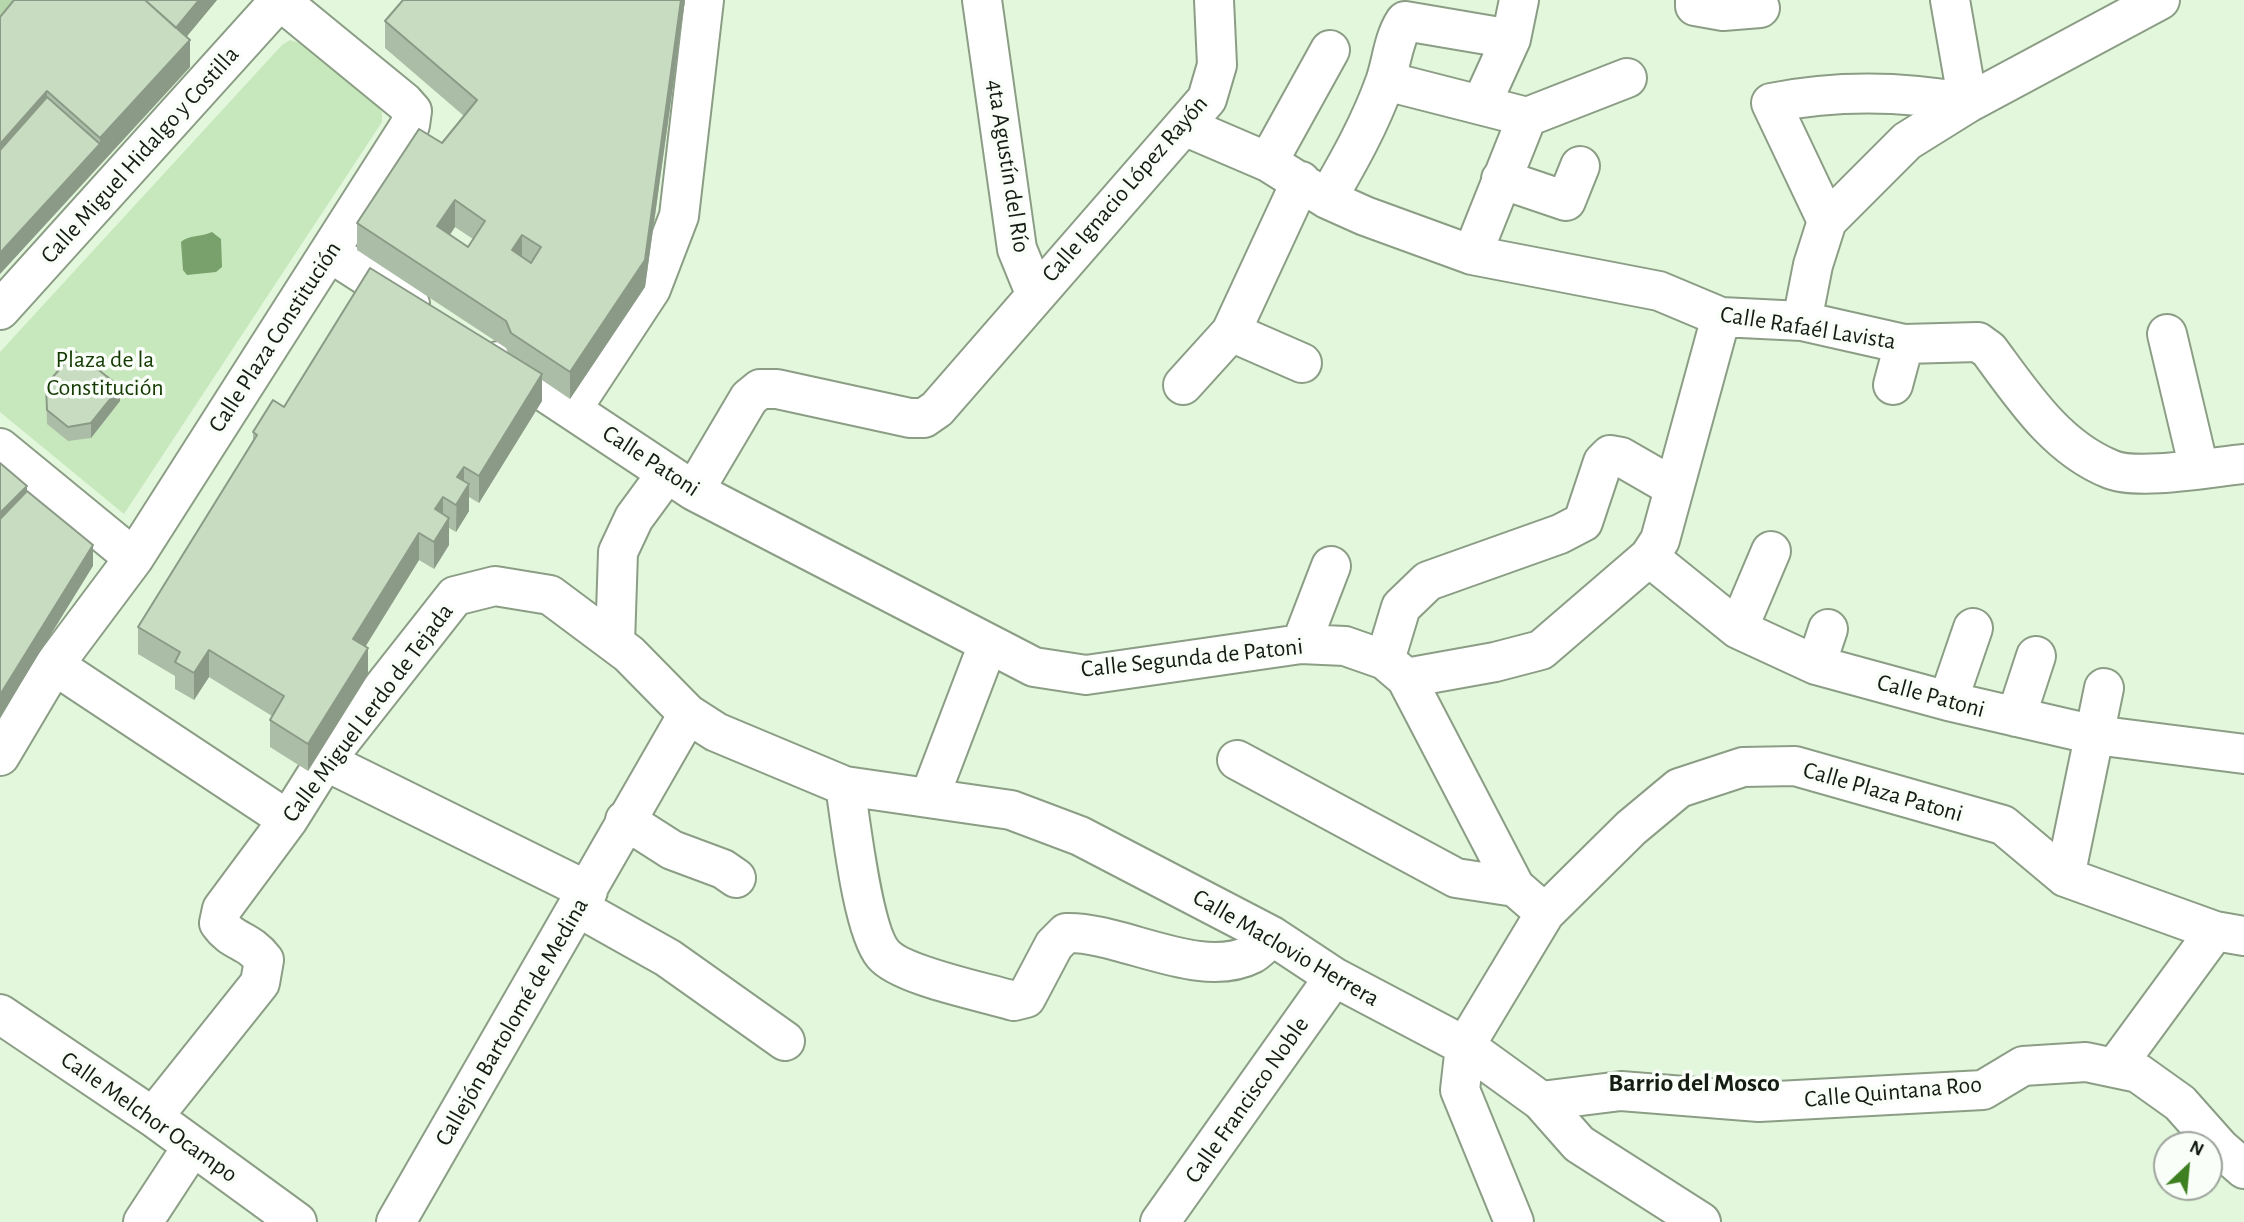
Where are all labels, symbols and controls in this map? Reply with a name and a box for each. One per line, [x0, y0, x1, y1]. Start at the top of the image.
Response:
street label: Calle Miguel Hidalgo y Costilla [35, 40, 245, 270]
street label: 4ta Agustín del Río [980, 77, 1036, 255]
street label: Calle Ignacio López Rayón [1036, 90, 1214, 288]
street label: Calle Plaza Constitución [202, 236, 348, 438]
street label: Calle Rafaél Lavista [1718, 300, 1898, 356]
park label: Plaza de la Constitución [46, 346, 164, 402]
street label: Calle Patoni [597, 419, 705, 503]
street label: Calle Miguel Lerdo de Tejada [276, 598, 460, 828]
street label: Calle Segunda de Patoni [1080, 632, 1304, 684]
street label: Calle Patoni [1874, 668, 1988, 724]
street label: Calle Plaza Patoni [1800, 755, 1966, 829]
street label: Calle Maclovio Herrera [1188, 883, 1384, 1013]
street label: Callejón Bartolomé de Medina [429, 893, 595, 1151]
street label: Calle Francisco Noble [1179, 1011, 1315, 1189]
street label: Calle Melchor Ocampo [55, 1045, 243, 1189]
district label: Barrio del Mosco [1608, 1067, 1780, 1099]
street label: Calle Quintana Roo [1803, 1070, 1983, 1114]
north arrow [2153, 1131, 2223, 1201]
text: N [2186, 1137, 2207, 1160]

